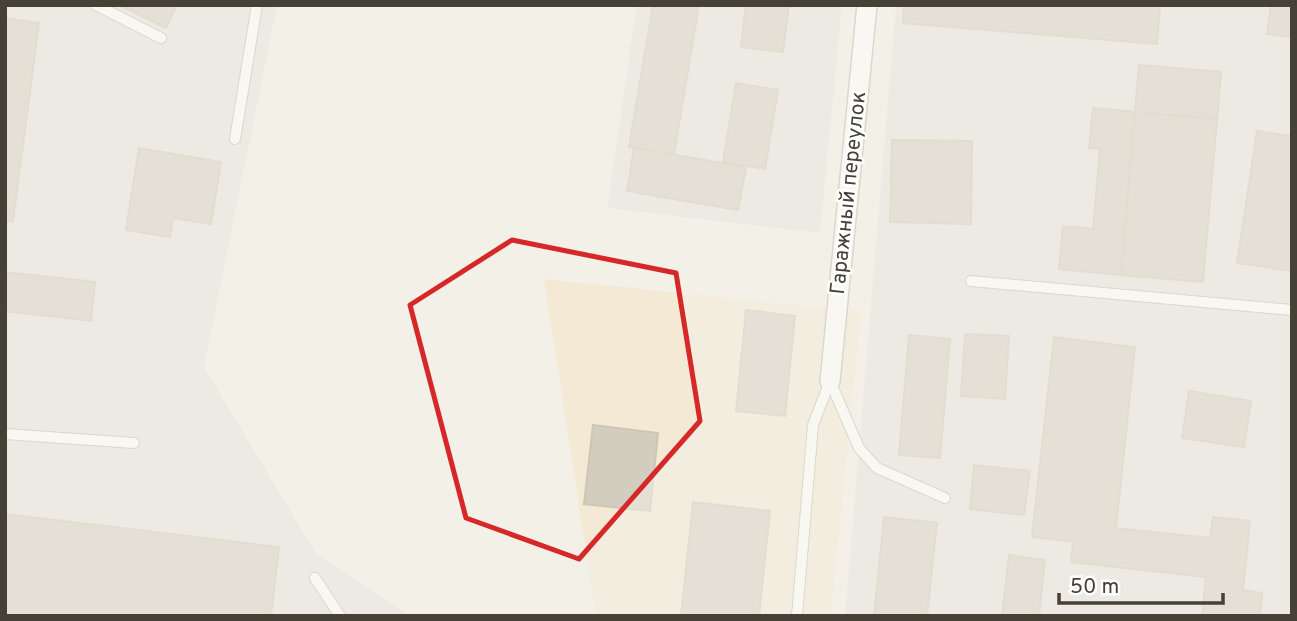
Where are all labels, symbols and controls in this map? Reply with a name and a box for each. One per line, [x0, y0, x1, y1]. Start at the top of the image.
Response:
street label: Гаражный переулок [825, 90, 873, 296]
scale bar [1059, 562, 1224, 606]
text: 50 m [1070, 574, 1119, 601]

